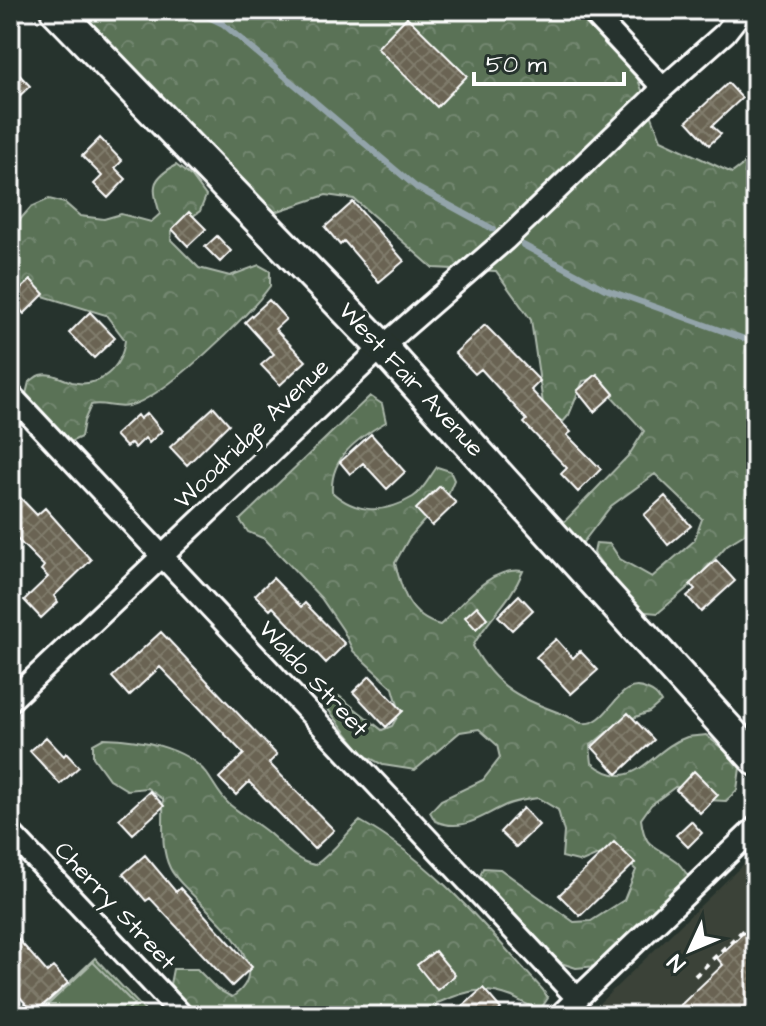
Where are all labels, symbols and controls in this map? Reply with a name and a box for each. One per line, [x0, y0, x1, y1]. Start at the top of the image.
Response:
scale bar [474, 36, 624, 86]
text: 50 m [486, 48, 547, 82]
street label: West Fair Avenue [330, 295, 492, 465]
street label: Woodridge Avenue [167, 351, 338, 518]
street label: Waldo Street [250, 613, 376, 745]
street label: Cherry Street [46, 834, 184, 979]
north arrow [650, 910, 730, 990]
text: N [661, 947, 693, 979]

